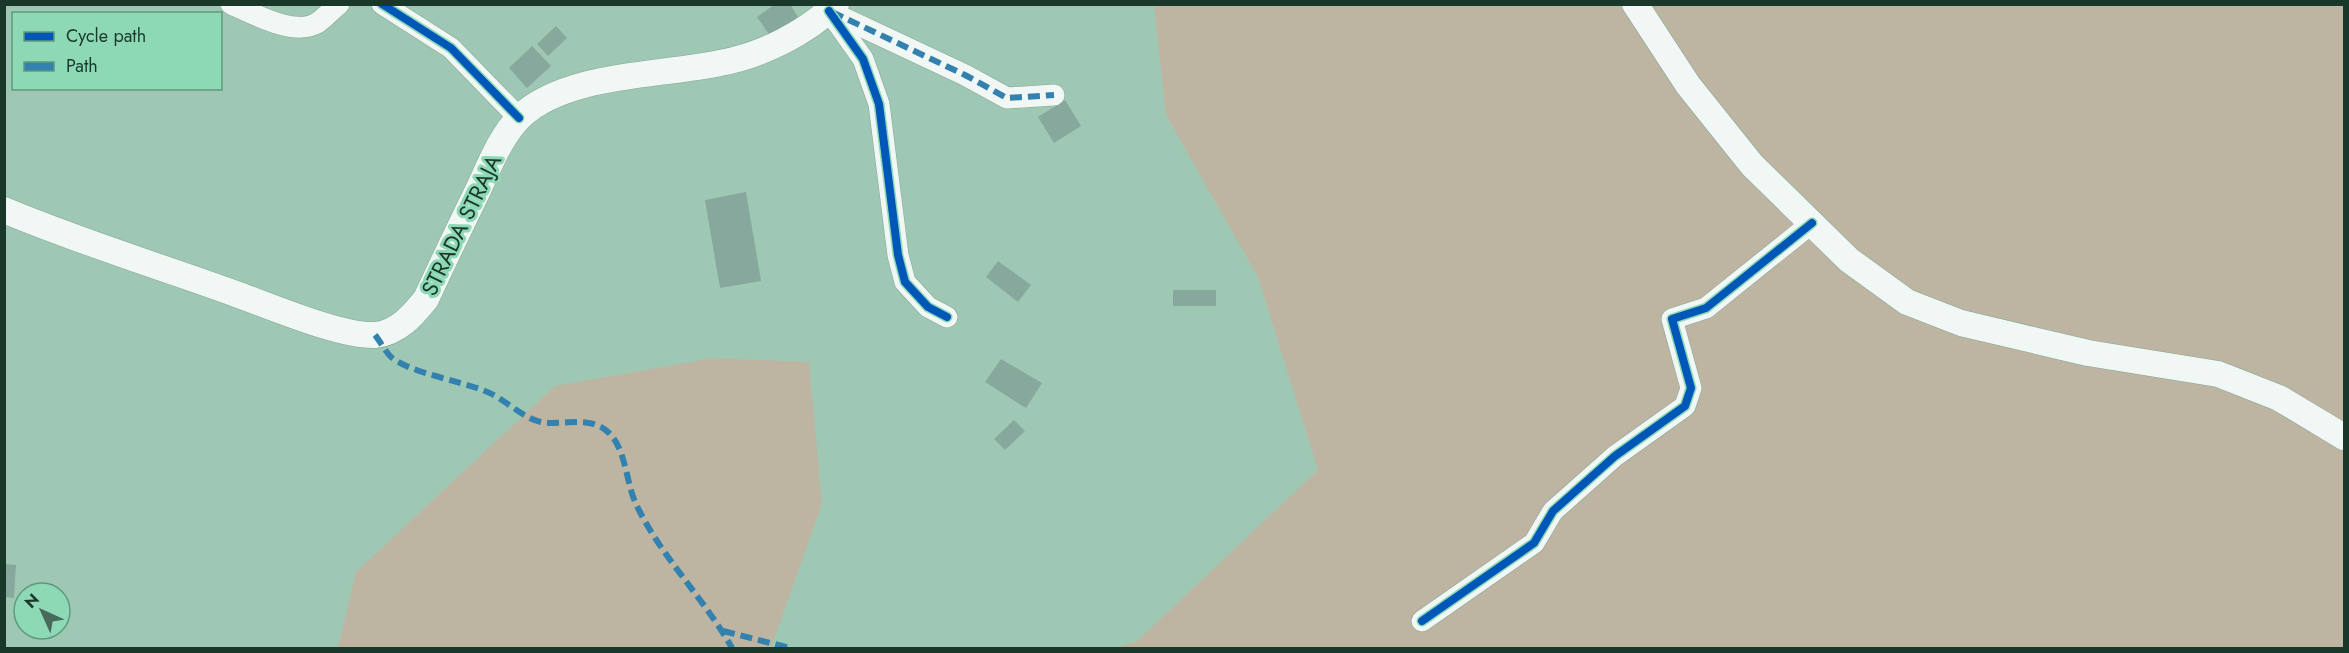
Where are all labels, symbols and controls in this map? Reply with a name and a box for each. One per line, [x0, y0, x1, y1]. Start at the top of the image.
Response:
legend [12, 12, 222, 90]
text: Cycle path [66, 23, 146, 49]
text: Path [66, 53, 98, 79]
street label: STRADA STRAJA [413, 149, 509, 301]
north arrow [12, 581, 72, 641]
text: N [19, 588, 44, 613]

